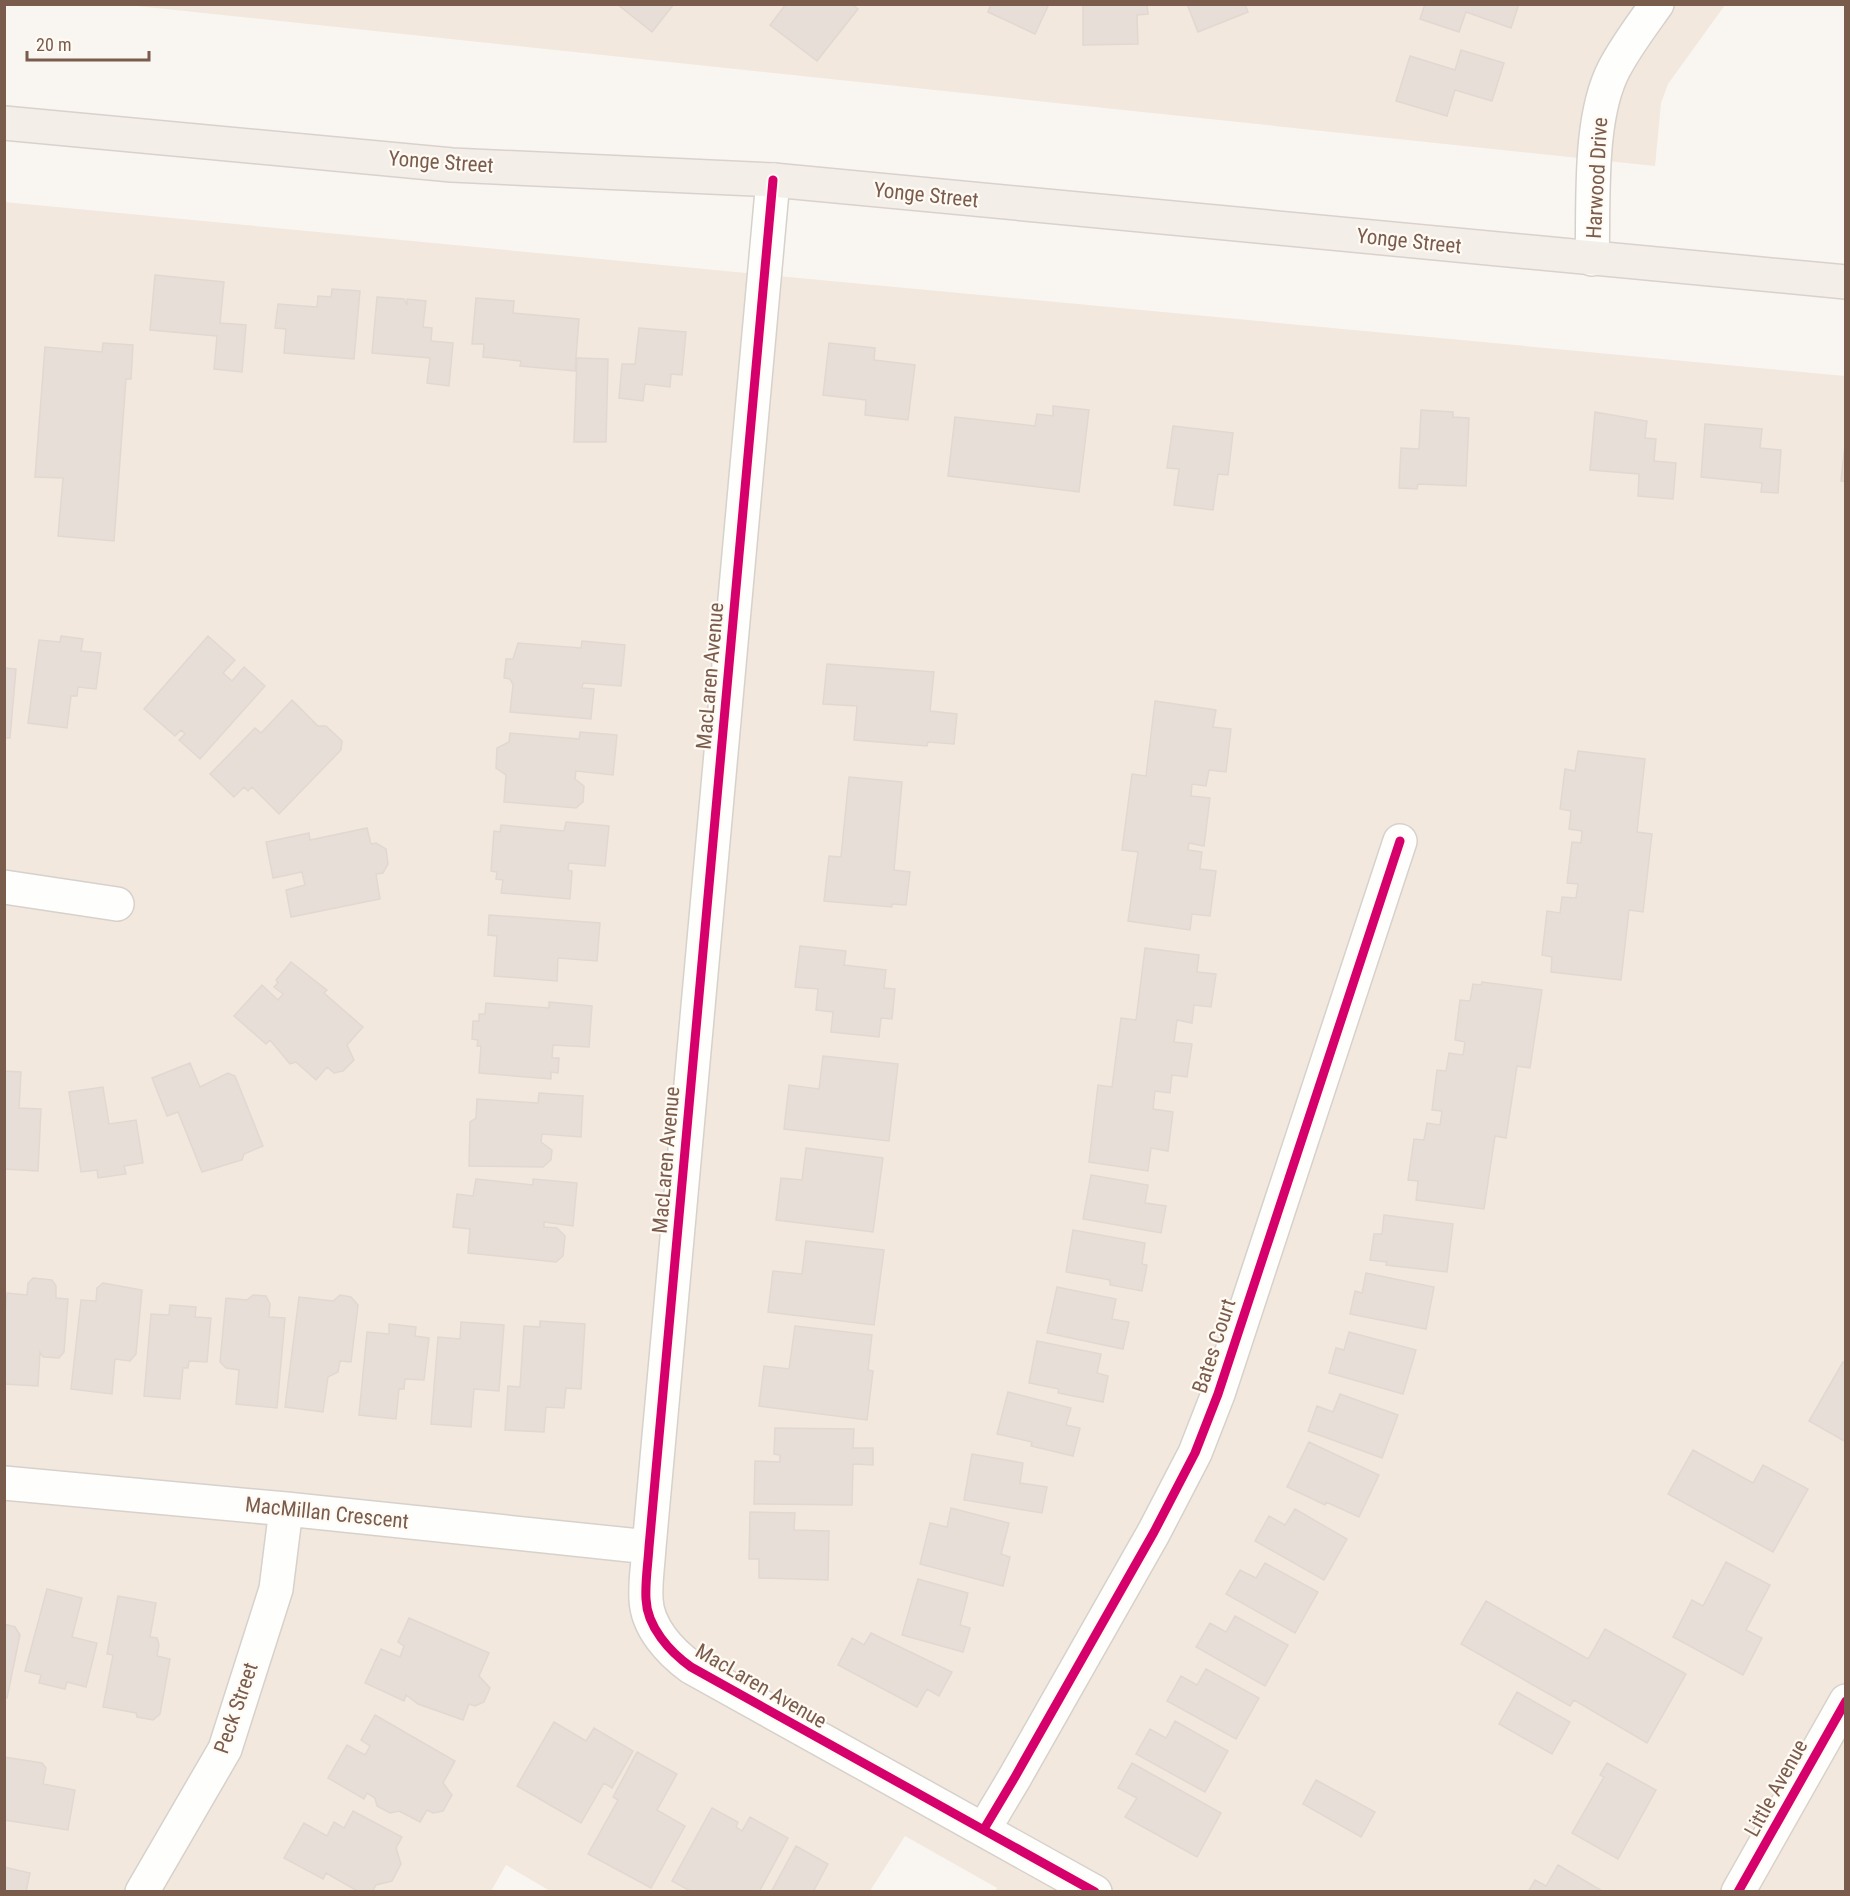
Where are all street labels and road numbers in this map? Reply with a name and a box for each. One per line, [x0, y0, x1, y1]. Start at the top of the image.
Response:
street label: Harwood Drive [1582, 117, 1612, 239]
street label: Yonge Street [388, 146, 494, 178]
street label: Yonge Street [872, 178, 980, 212]
street label: Yonge Street [1355, 224, 1463, 258]
street label: MacLaren Avenue [692, 602, 728, 750]
street label: MacLaren Avenue [648, 1086, 684, 1234]
street label: Bates Court [1187, 1296, 1241, 1396]
street label: MacMillan Crescent [244, 1492, 410, 1534]
street label: MacLaren Avenue [691, 1639, 831, 1733]
street label: Peck Street [209, 1659, 263, 1757]
street label: Little Avenue [1740, 1735, 1813, 1841]

